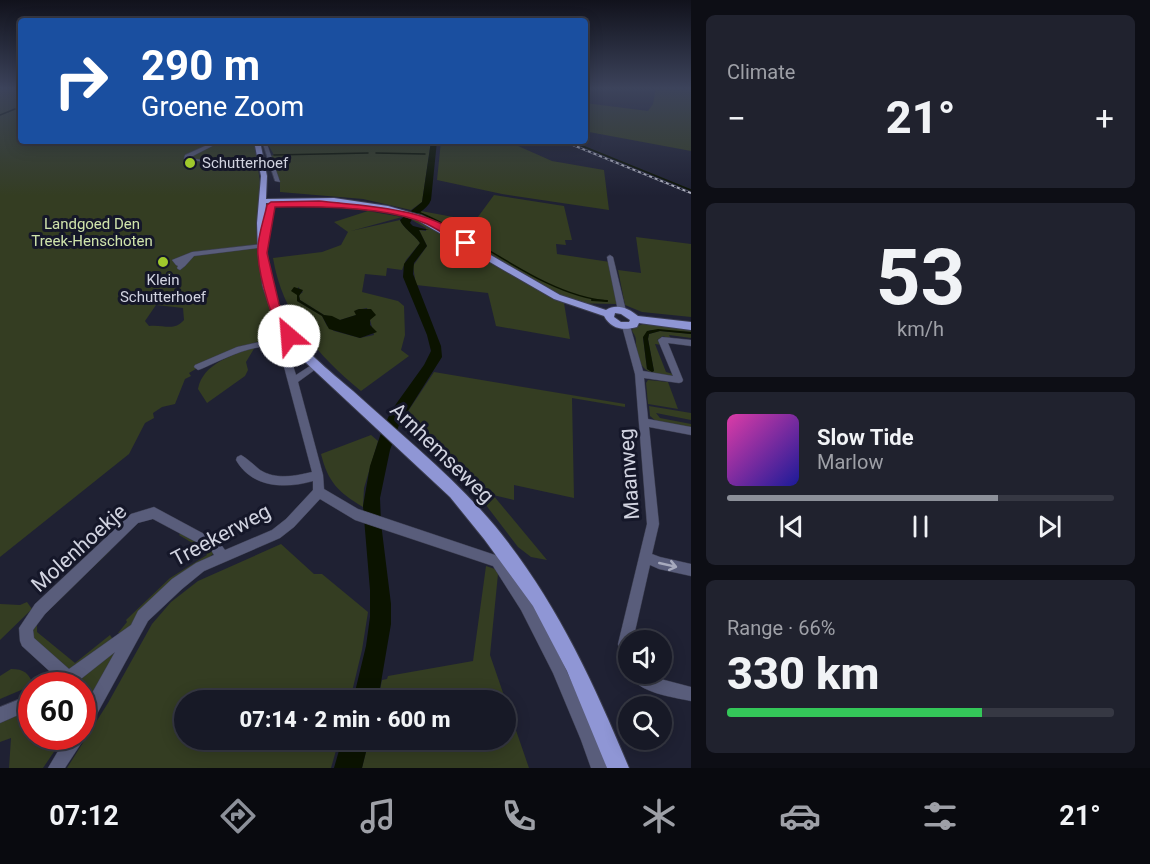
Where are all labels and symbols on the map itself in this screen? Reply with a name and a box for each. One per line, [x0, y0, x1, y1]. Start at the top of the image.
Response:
place label: Schutterhoef [202, 154, 289, 172]
marker: Schutterhoef [183, 156, 197, 170]
park label: Landgoed Den Treek-Henschoten [31, 215, 153, 250]
pin [440, 217, 491, 268]
marker: Klein Schutterhoef [156, 255, 170, 269]
place label: Klein Schutterhoef [120, 271, 207, 306]
position arrow [257, 304, 321, 368]
street label: Arnhemseweg [385, 398, 499, 508]
street label: Maanweg [614, 428, 644, 520]
street label: Molenhoekje [27, 499, 131, 597]
street label: Treekerweg [167, 499, 275, 571]
one-way arrow [659, 559, 678, 571]
speed limit sign: 60 [18, 672, 96, 750]

